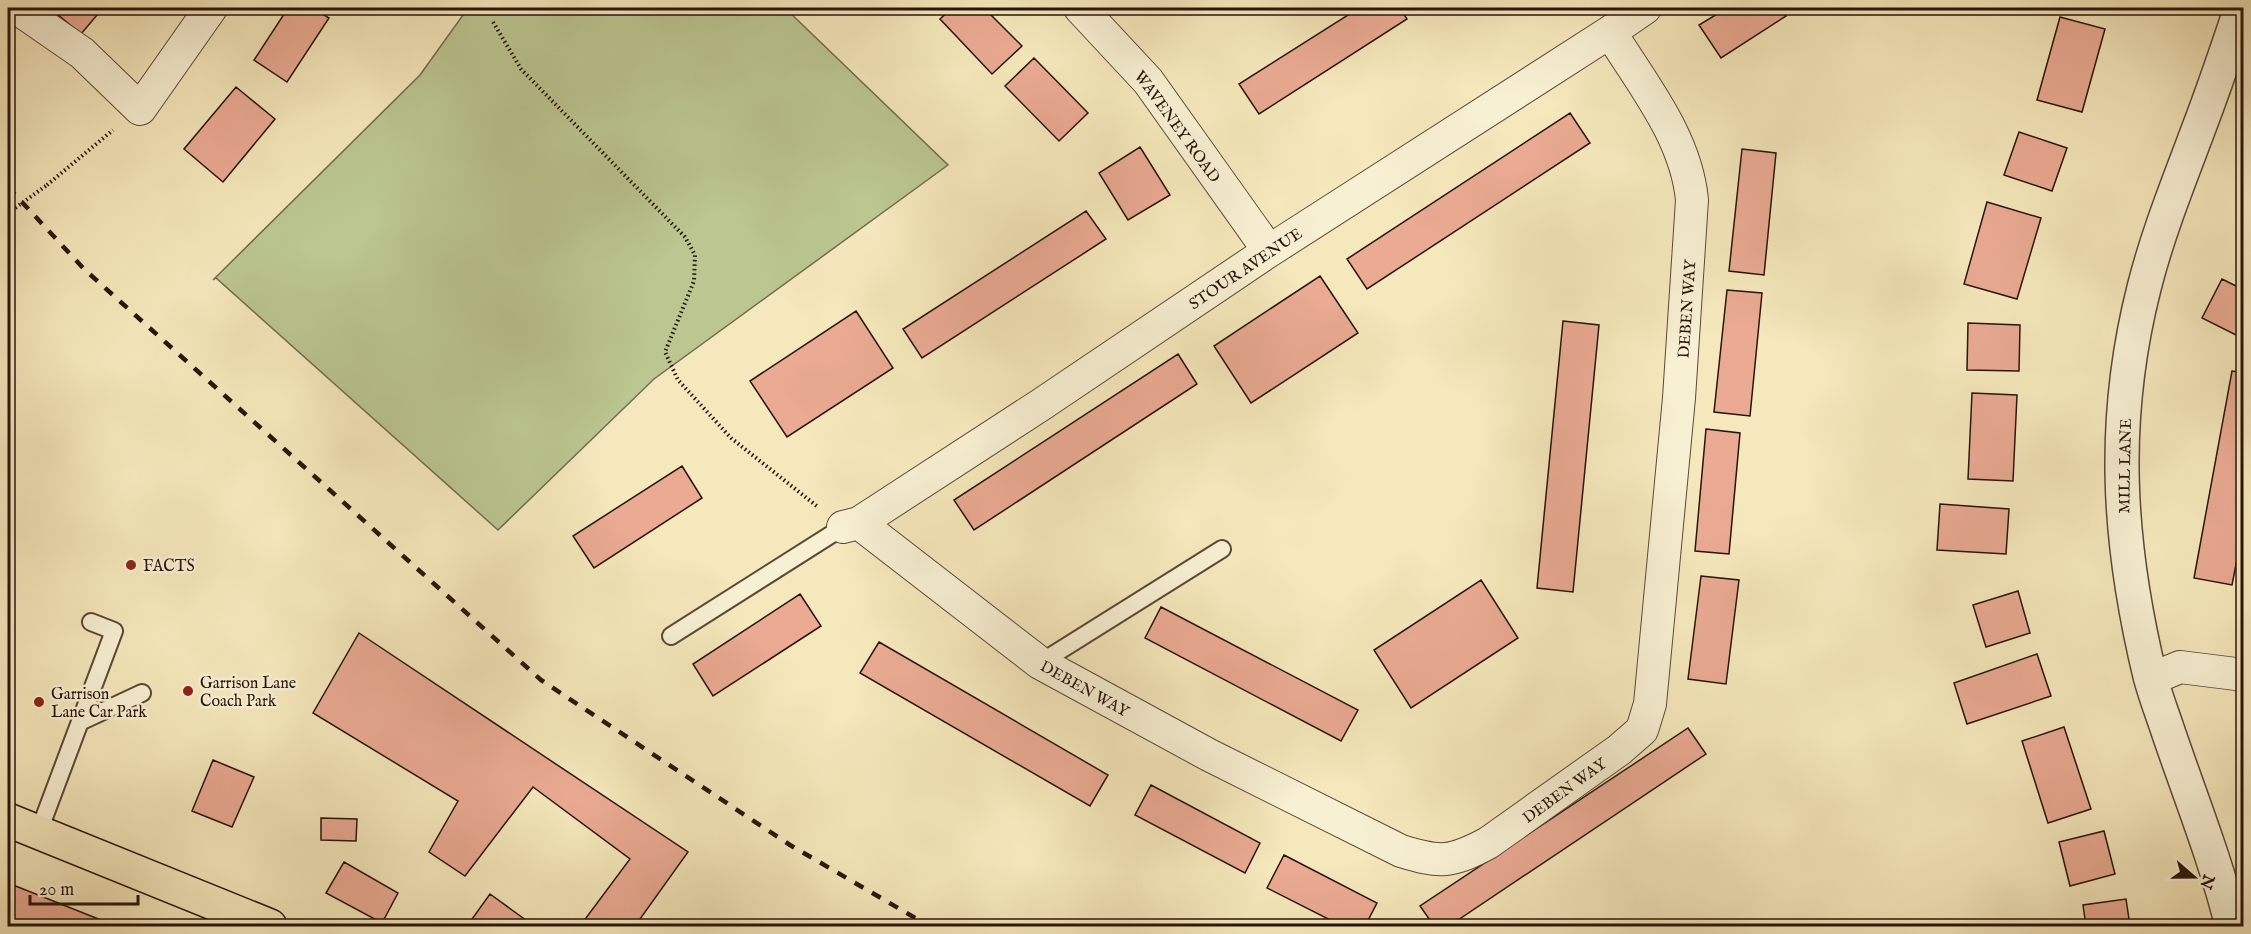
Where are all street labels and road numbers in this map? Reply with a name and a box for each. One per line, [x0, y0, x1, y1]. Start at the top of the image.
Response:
street label: WAVENEY ROAD [1129, 67, 1224, 187]
street label: STOUR AVENUE [1186, 224, 1307, 315]
street label: DEBEN WAY [1675, 258, 1701, 359]
street label: MILL LANE [2115, 418, 2137, 514]
street label: DEBEN WAY [1036, 657, 1133, 723]
street label: DEBEN WAY [1519, 754, 1612, 829]

